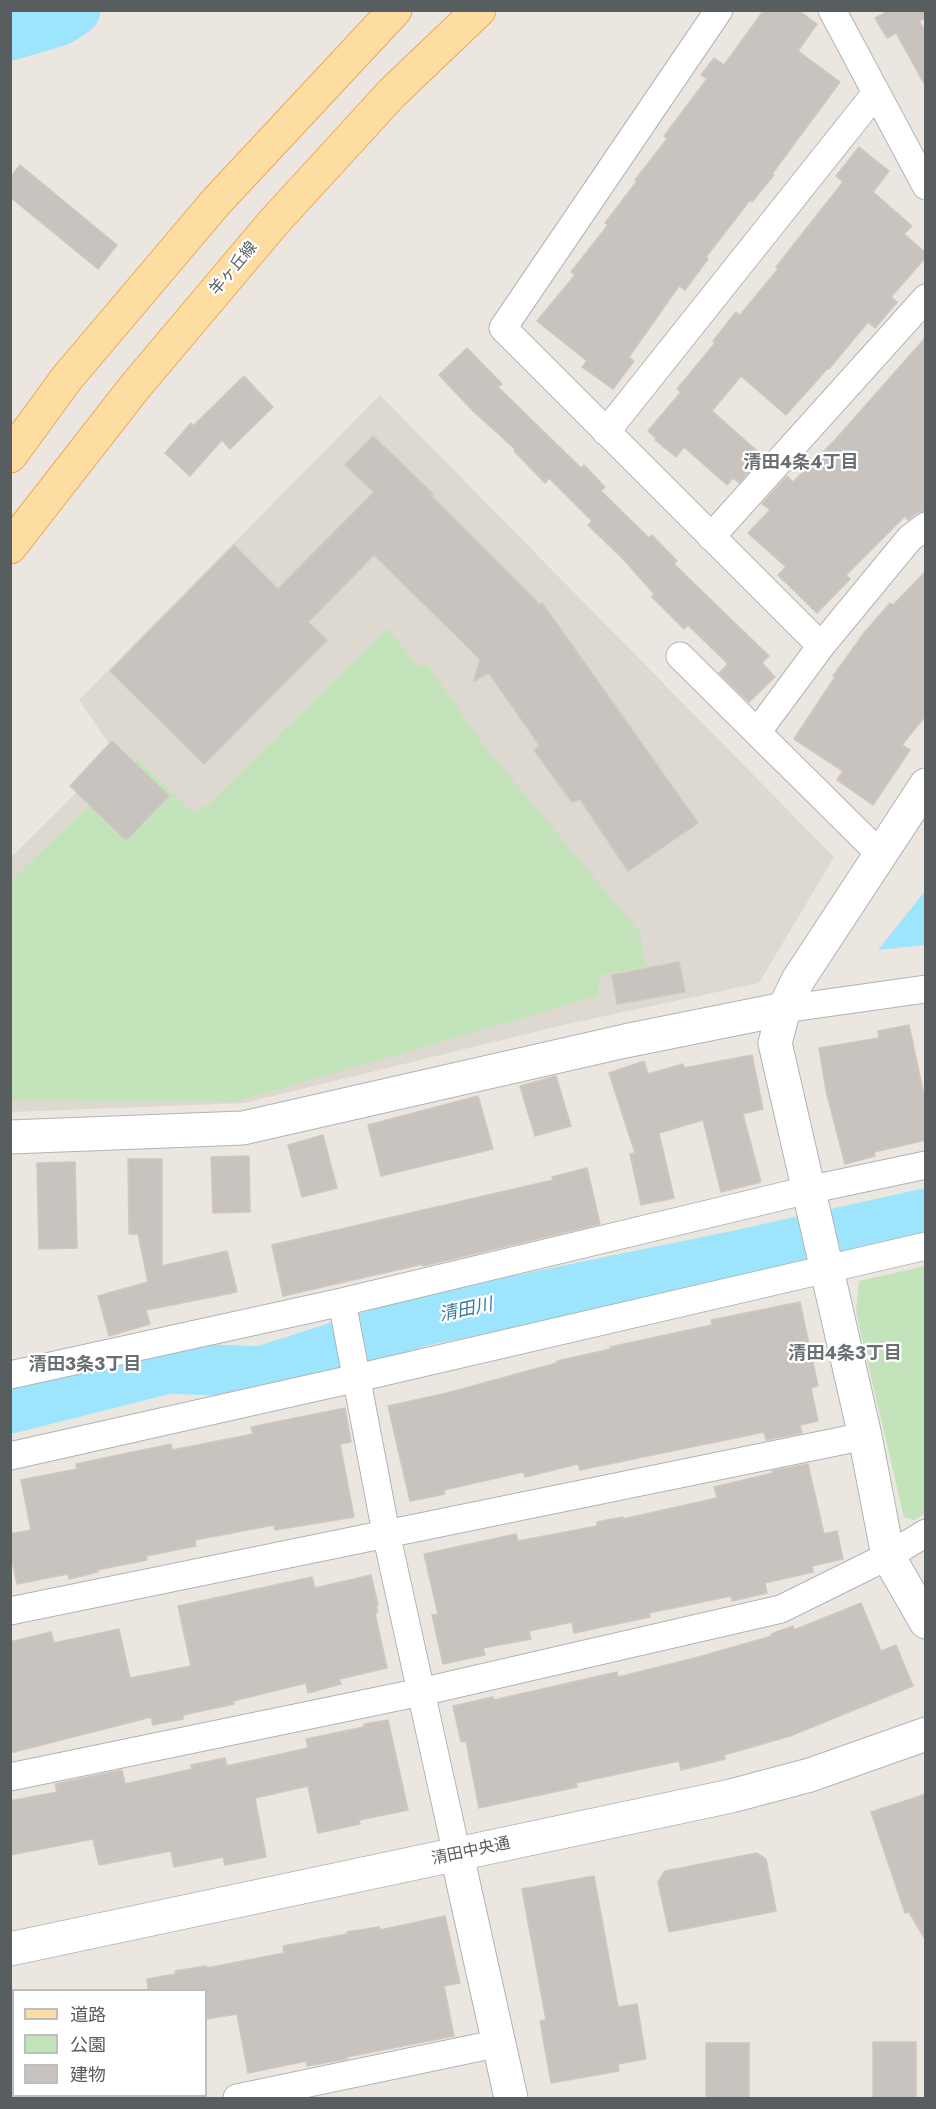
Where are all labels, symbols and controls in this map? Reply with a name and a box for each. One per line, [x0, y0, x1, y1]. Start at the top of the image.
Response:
street label: 羊ヶ丘線 [206, 238, 262, 300]
district label: 清田4条4丁目 [743, 453, 859, 475]
water label: 清田川 [437, 1295, 495, 1327]
district label: 清田4条3丁目 [788, 1344, 902, 1366]
district label: 清田3条3丁目 [29, 1355, 141, 1377]
street label: 清田中央通 [430, 1834, 512, 1870]
legend [12, 1989, 207, 2097]
text: 道路 [70, 2002, 106, 2028]
text: 公園 [70, 2032, 106, 2058]
text: 建物 [70, 2062, 106, 2088]

